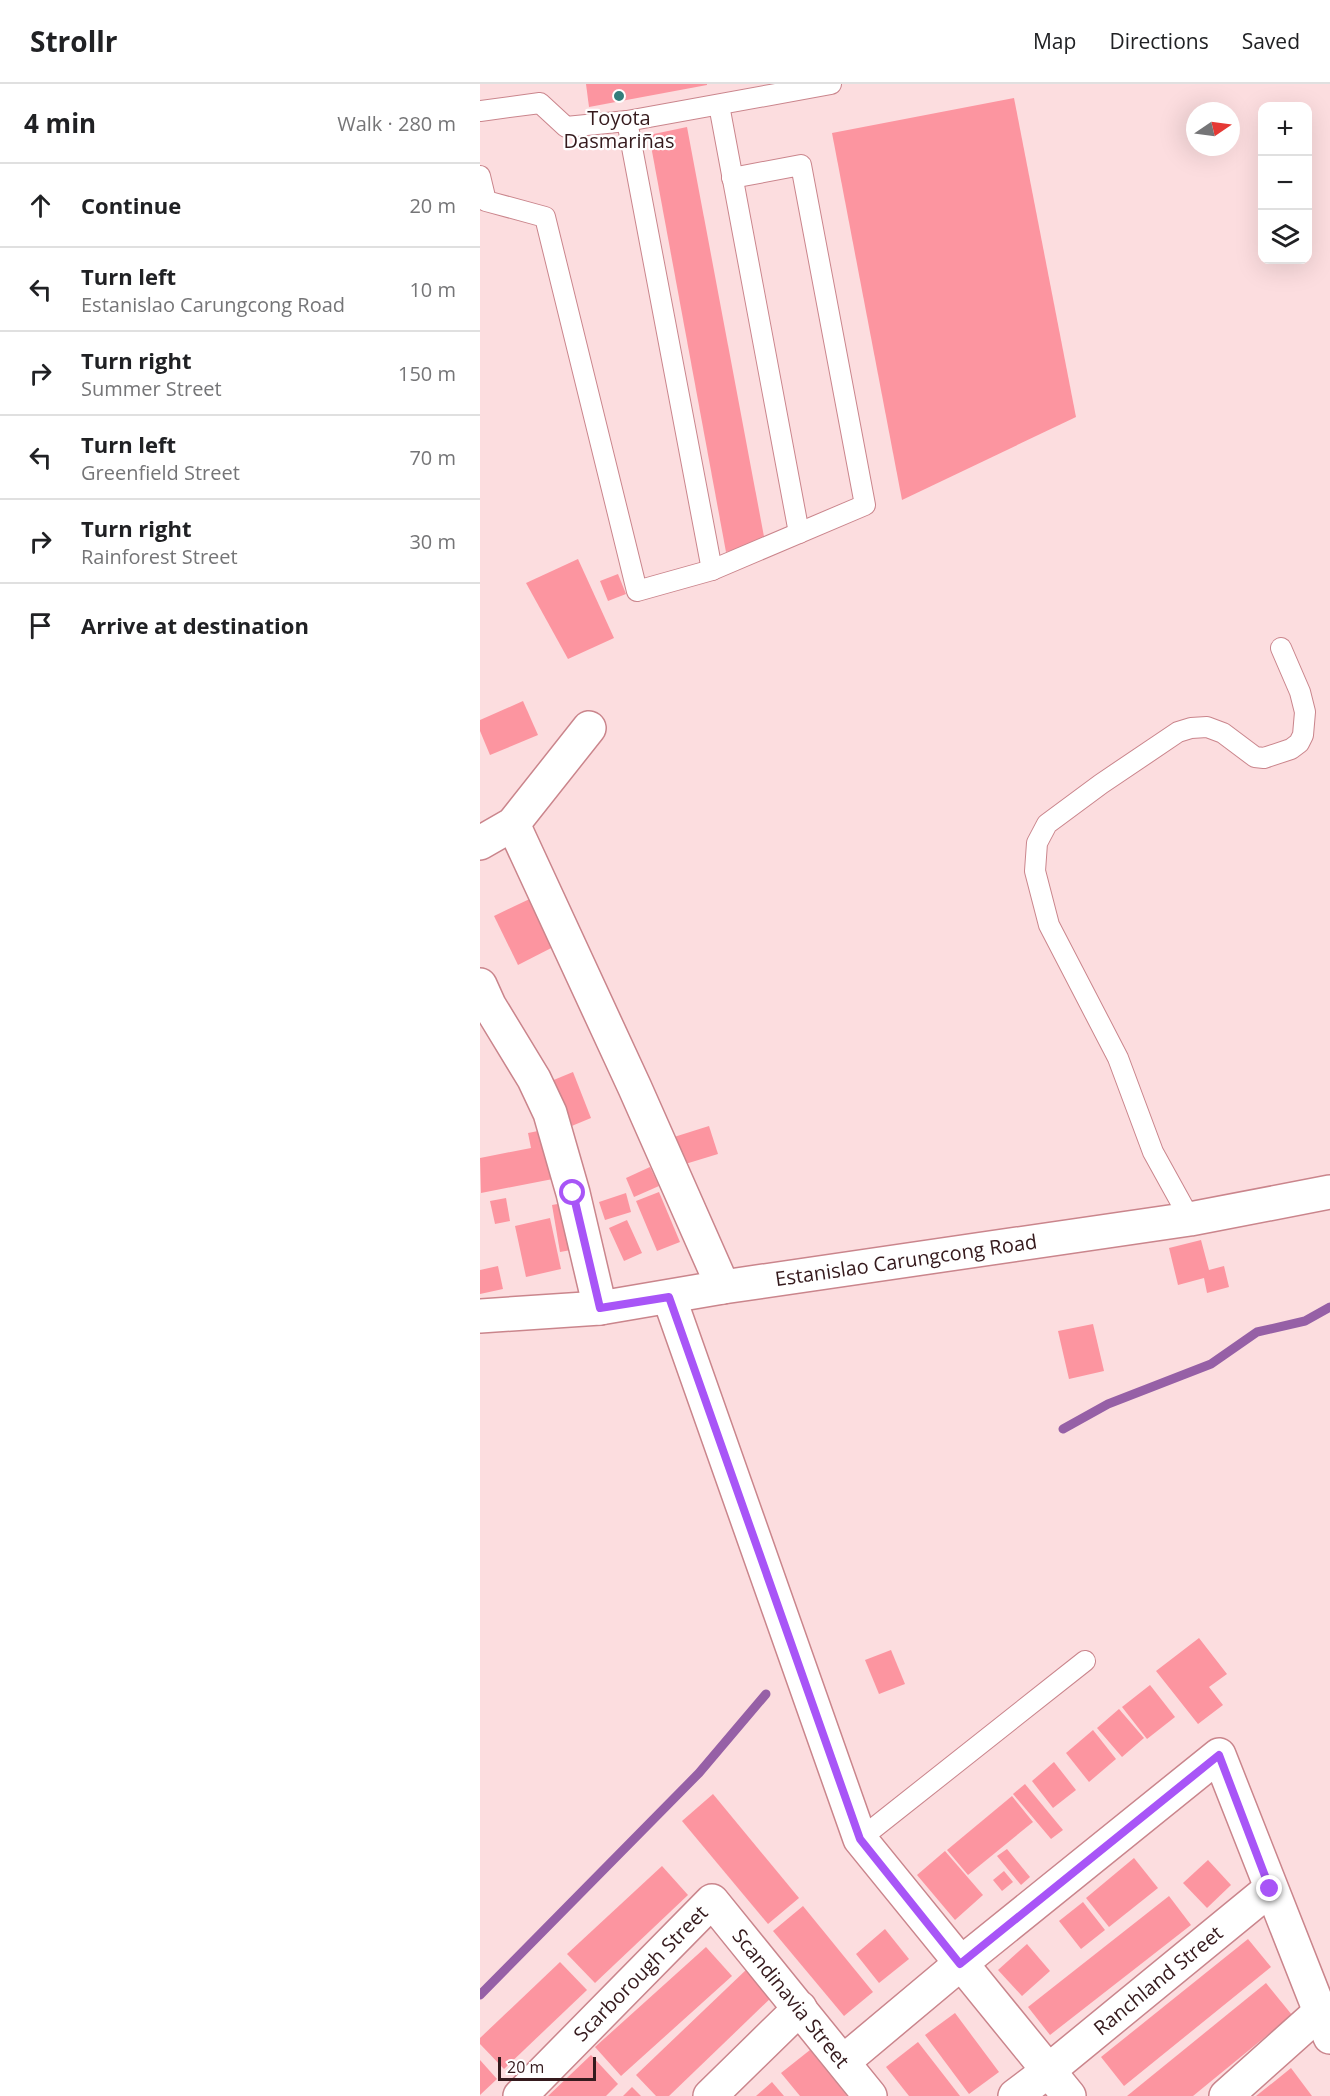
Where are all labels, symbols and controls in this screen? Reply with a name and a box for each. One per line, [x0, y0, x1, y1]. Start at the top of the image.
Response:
text: Strollr [30, 22, 117, 60]
text: Map [1033, 27, 1076, 55]
text: Directions [1109, 27, 1209, 55]
text: Saved [1242, 27, 1300, 55]
marker: Toyota Dasmariñas [612, 89, 626, 103]
north arrow [1186, 102, 1240, 156]
map controls [1258, 102, 1312, 264]
button: + [1258, 102, 1312, 156]
place label: Toyota Dasmariñas [564, 104, 674, 154]
text: 4 min [24, 105, 96, 141]
text: Walk · 280 m [337, 110, 456, 137]
button: − [1258, 156, 1312, 210]
icon: ahead [24, 189, 57, 222]
text: Continue [81, 190, 181, 220]
text: 20 m [409, 192, 456, 219]
button: layers [1258, 210, 1312, 264]
text: Turn left [81, 261, 176, 291]
icon: left [24, 273, 57, 306]
text: 10 m [409, 276, 456, 303]
text: Estanislao Carungcong Road [81, 291, 345, 318]
text: Turn right [81, 345, 192, 375]
icon: right [24, 357, 57, 390]
text: 150 m [398, 360, 456, 387]
text: Summer Street [81, 375, 222, 402]
text: Turn left [81, 429, 176, 459]
icon: left [24, 441, 57, 474]
text: 70 m [409, 444, 456, 471]
text: Greenfield Street [81, 459, 240, 486]
text: Turn right [81, 513, 192, 543]
icon: right [24, 525, 57, 558]
text: 30 m [409, 528, 456, 555]
text: Rainforest Street [81, 543, 238, 570]
icon: arrive [24, 609, 57, 642]
text: Arrive at destination [81, 610, 309, 640]
route start [559, 1179, 585, 1205]
street label: Estanislao Carungcong Road [773, 1227, 1039, 1292]
route end [1256, 1875, 1282, 1901]
street label: Scarborough Street [567, 1899, 713, 2047]
street label: Ranchland Street [1088, 1919, 1228, 2041]
street label: Scandinavia Street [727, 1923, 856, 2073]
scale bar [498, 2054, 596, 2082]
text: 20 m [507, 2056, 544, 2078]

